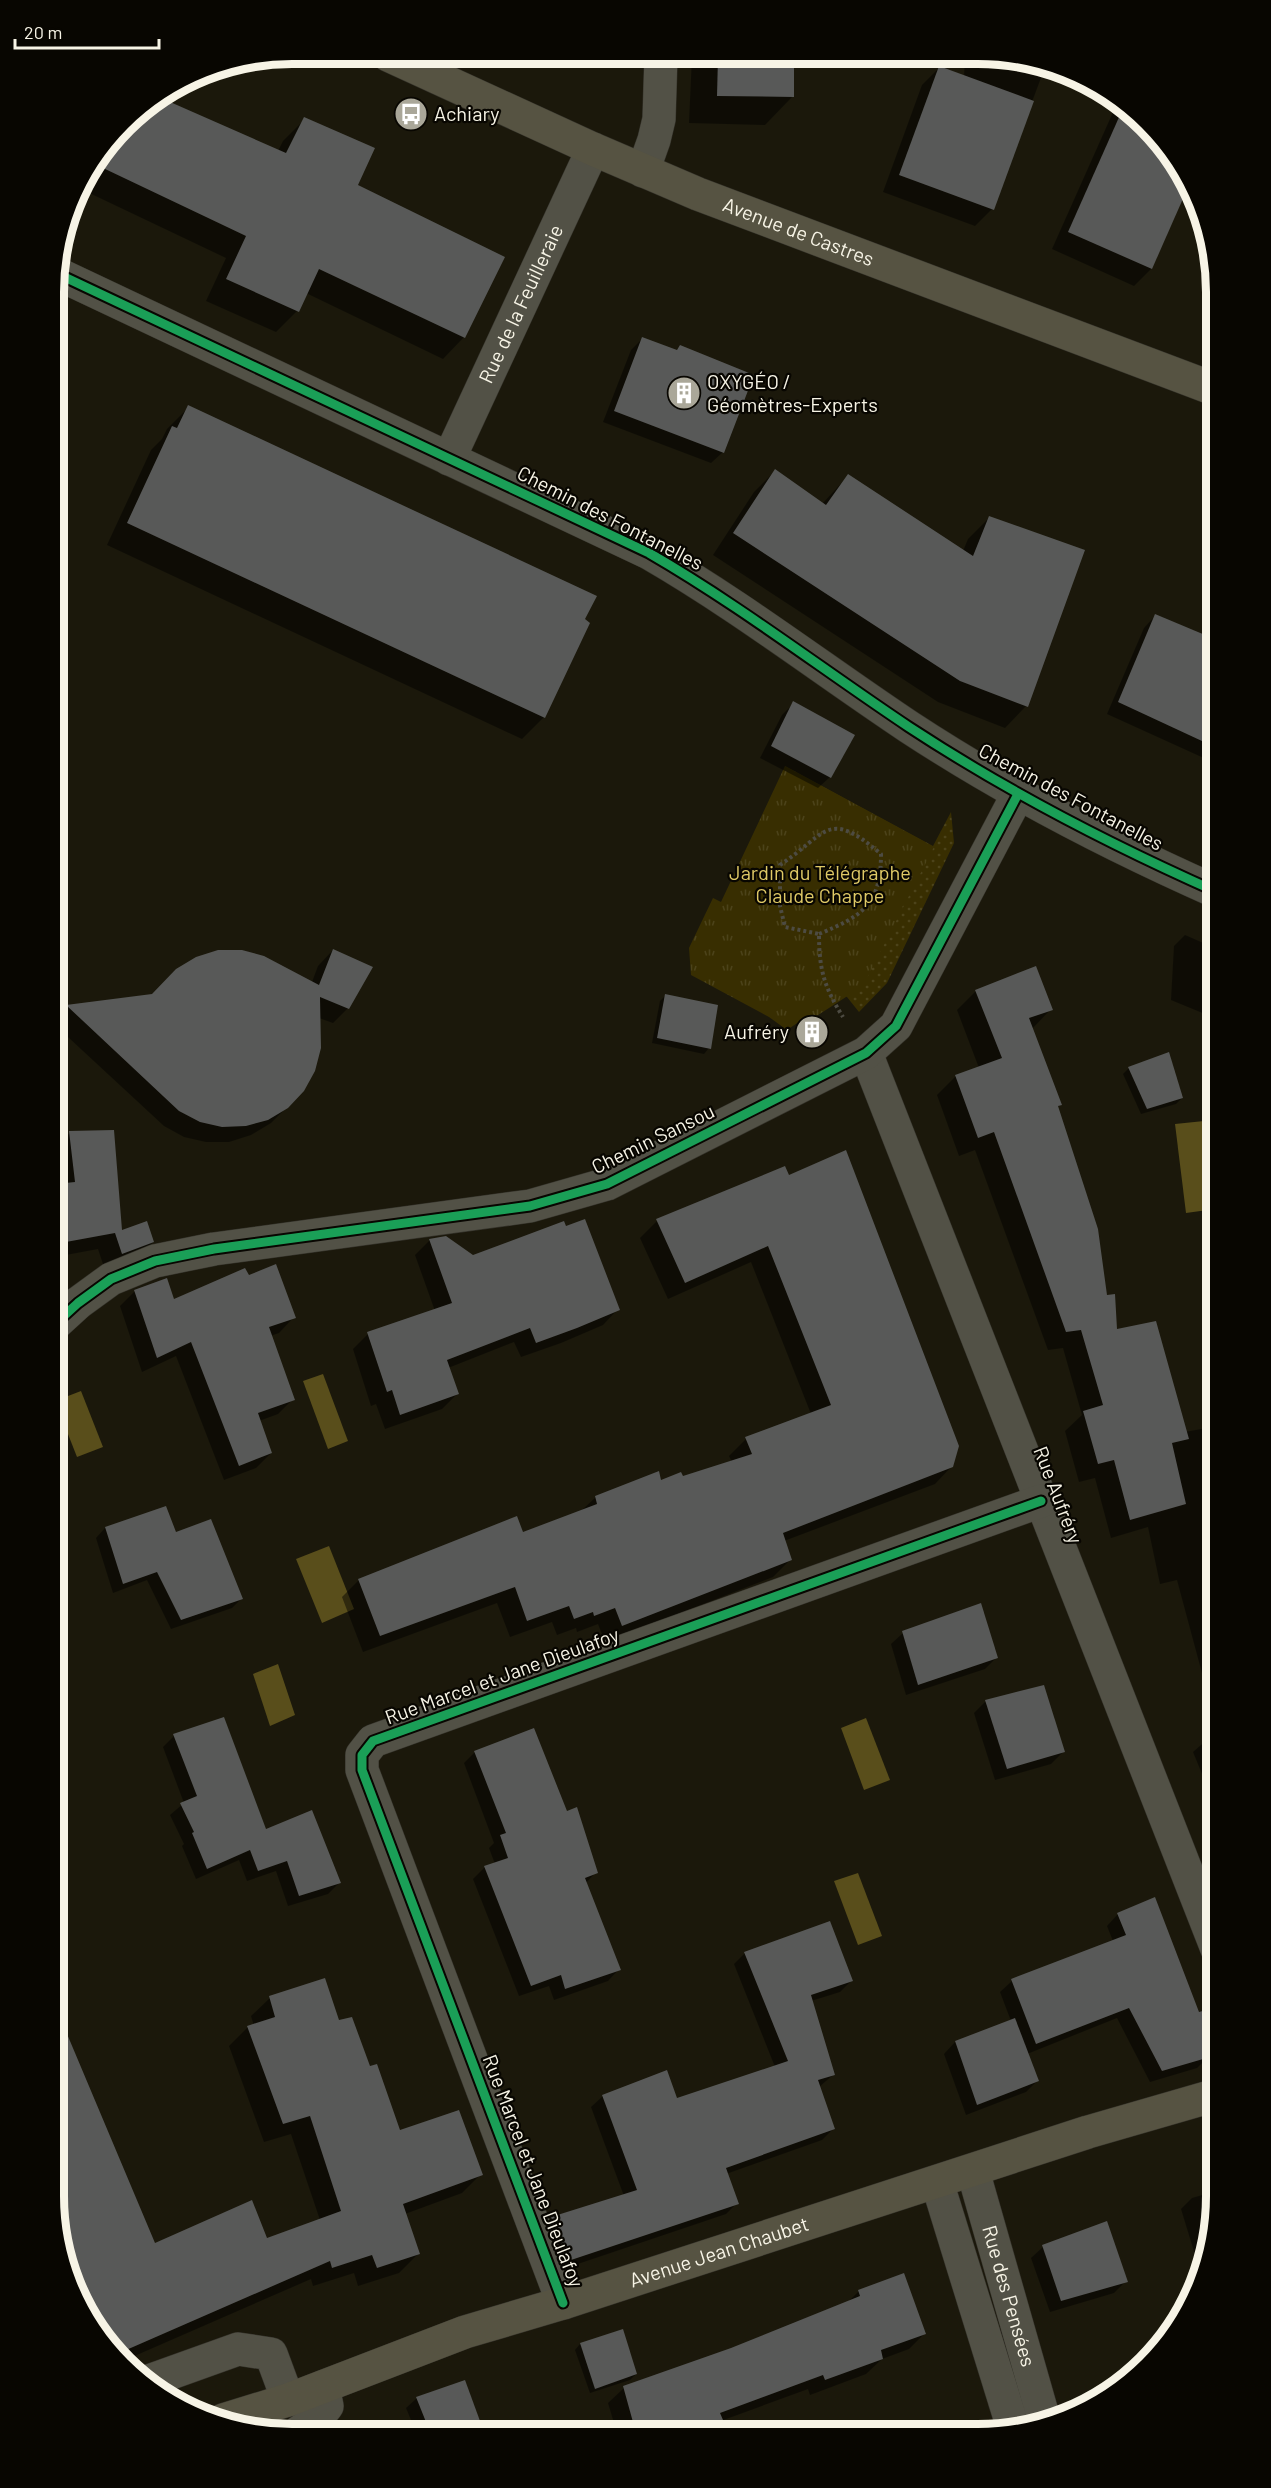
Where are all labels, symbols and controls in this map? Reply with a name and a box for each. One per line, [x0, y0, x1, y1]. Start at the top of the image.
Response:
scale bar [15, 12, 159, 50]
text: 20 m [24, 21, 62, 43]
bus stop icon: Achiary [393, 96, 429, 132]
place label: Achiary [434, 101, 499, 125]
street label: Avenue de Castres [720, 192, 878, 270]
street label: Rue de la Feuilleraie [473, 220, 567, 387]
place label: OXYGÉO / Géomètres-Experts [707, 369, 878, 416]
building icon: OXYGÉO / Géomètres-Experts [666, 375, 702, 411]
street label: Chemin des Fontanelles [514, 460, 707, 574]
street label: Chemin des Fontanelles [975, 737, 1168, 855]
park label: Jardin du Télégraphe Claude Chappe [729, 860, 911, 907]
building icon: Aufréry [794, 1014, 830, 1050]
place label: Aufréry [724, 1019, 789, 1043]
street label: Chemin Sansou [587, 1098, 718, 1178]
street label: Rue Aufréry [1029, 1442, 1089, 1547]
street label: Rue Marcel et Jane Dieulafoy [381, 1621, 622, 1729]
street label: Rue Marcel et Jane Dieulafoy [478, 2051, 589, 2290]
street label: Avenue Jean Chaubet [626, 2211, 812, 2292]
street label: Rue des Pensées [978, 2222, 1041, 2369]

